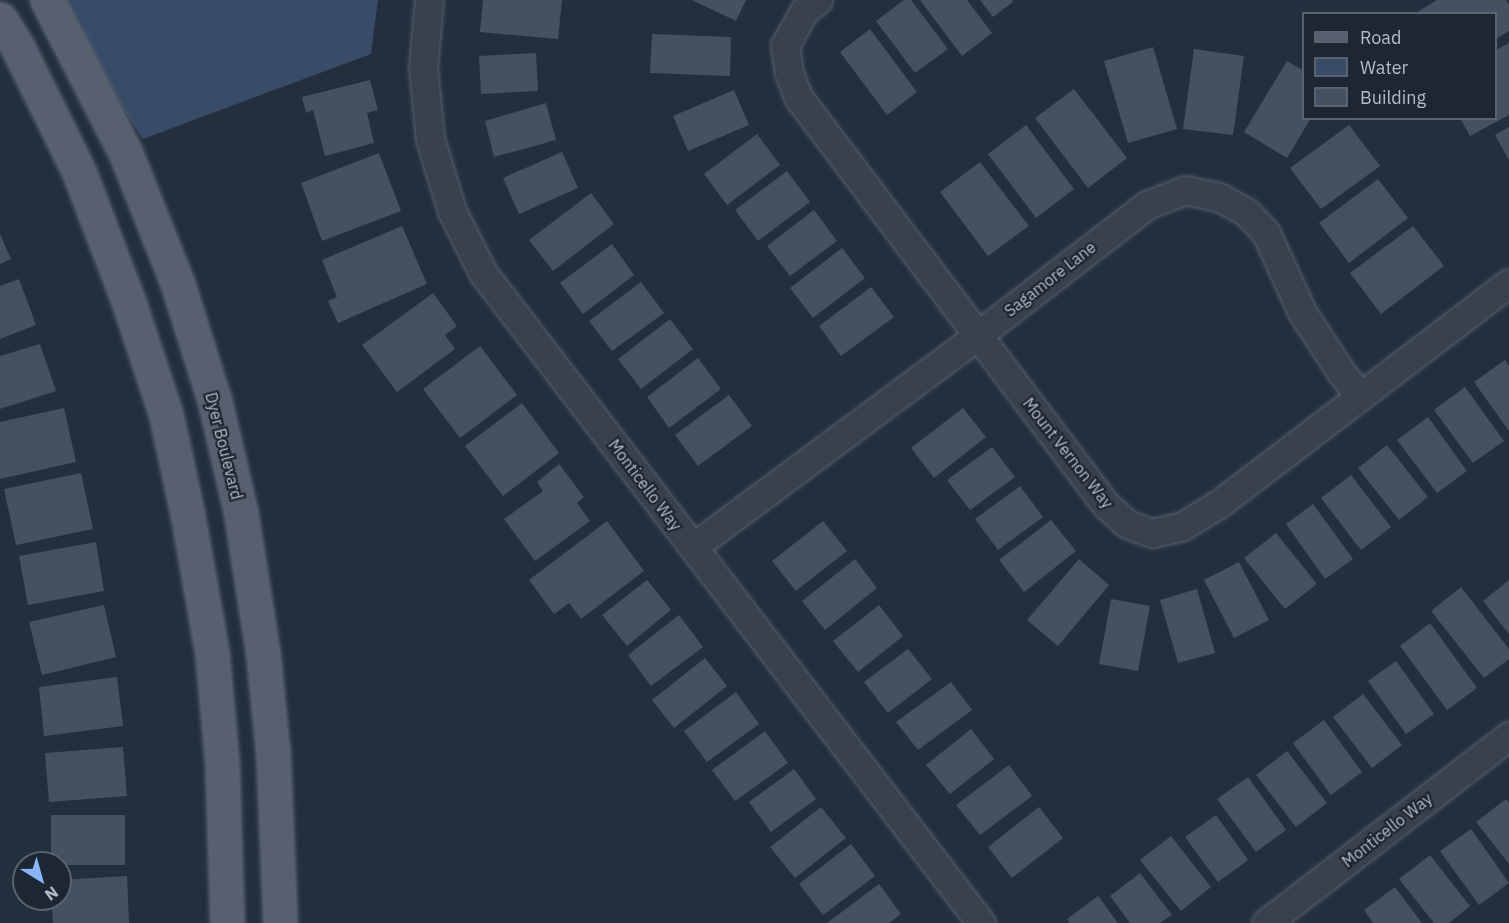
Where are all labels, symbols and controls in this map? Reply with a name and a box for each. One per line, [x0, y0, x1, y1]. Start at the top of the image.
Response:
legend [1302, 12, 1497, 120]
text: Road [1360, 26, 1401, 49]
text: Water [1360, 56, 1408, 79]
text: Building [1360, 86, 1426, 109]
street label: Sagamore Lane [1001, 237, 1099, 321]
street label: Dyer Boulevard [201, 390, 247, 502]
street label: Mount Vernon Way [1019, 394, 1117, 512]
street label: Monticello Way [604, 436, 686, 534]
street label: Monticello Way [1338, 789, 1436, 871]
north arrow [12, 851, 72, 911]
text: N [41, 882, 62, 905]

